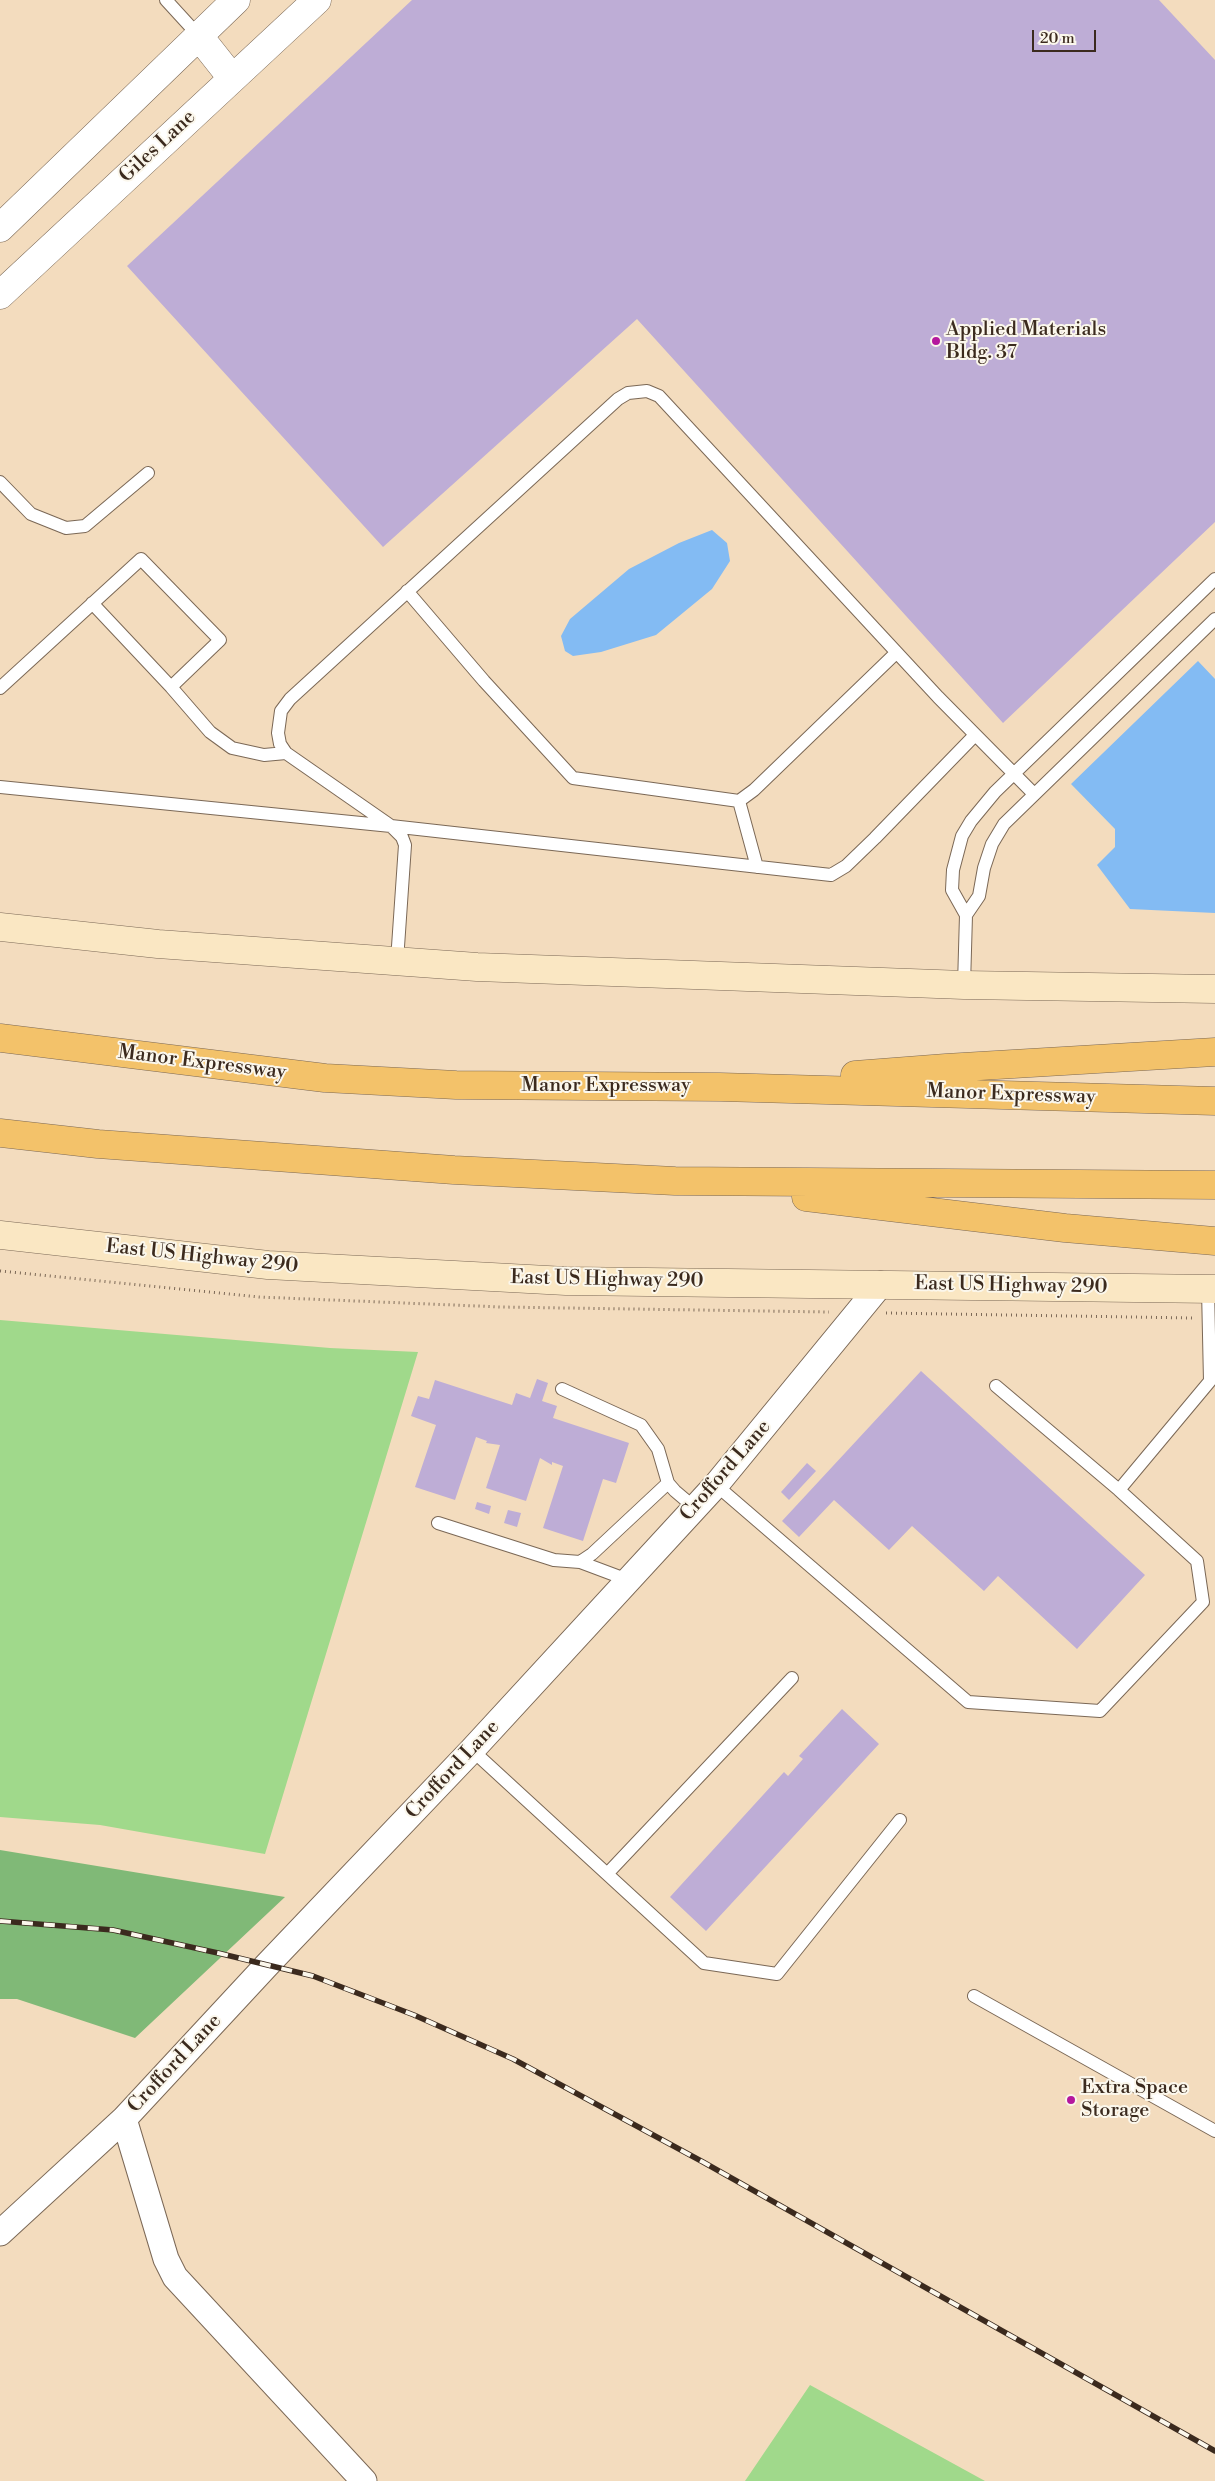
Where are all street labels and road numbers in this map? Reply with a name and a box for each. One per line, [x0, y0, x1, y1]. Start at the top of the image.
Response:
street label: Giles Lane [115, 106, 201, 188]
street label: Manor Expressway [117, 1041, 287, 1085]
street label: Manor Expressway [521, 1074, 691, 1098]
street label: Manor Expressway [926, 1080, 1096, 1110]
street label: East US Highway 290 [105, 1235, 299, 1279]
street label: East US Highway 290 [510, 1266, 704, 1294]
street label: East US Highway 290 [914, 1272, 1108, 1300]
street label: Crofford Lane [676, 1416, 776, 1526]
street label: Crofford Lane [401, 1716, 505, 1824]
street label: Crofford Lane [123, 2010, 227, 2118]

